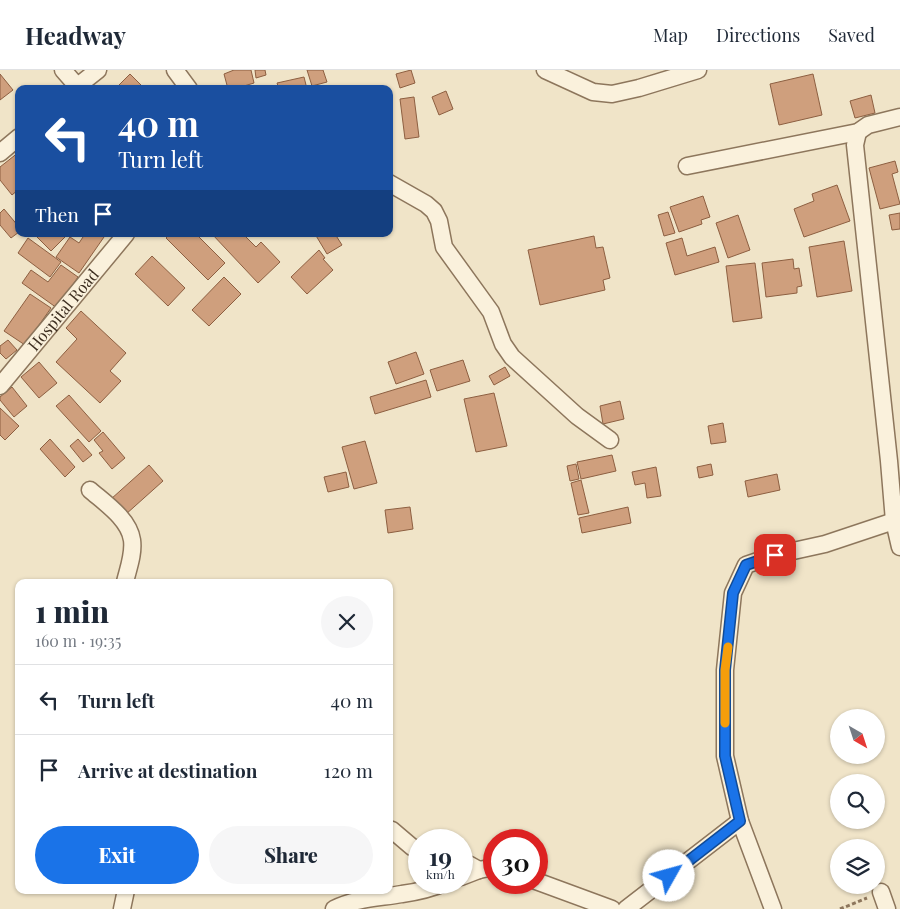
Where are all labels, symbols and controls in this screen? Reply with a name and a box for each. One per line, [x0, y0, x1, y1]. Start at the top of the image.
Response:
text: Headway [25, 19, 126, 51]
text: Map [653, 23, 688, 47]
text: Directions [716, 23, 800, 47]
text: Saved [828, 23, 875, 47]
text: 40 m [118, 99, 199, 146]
icon: left [35, 105, 100, 170]
text: Turn left [118, 144, 203, 174]
icon: arrive [89, 200, 117, 228]
text: Then [35, 201, 79, 227]
street label: Hospital Road [23, 264, 103, 355]
pin [754, 534, 796, 576]
icon: arrive [761, 541, 789, 569]
text: 1 min [35, 591, 109, 631]
button: close [321, 596, 373, 648]
text: 160 m · 19:35 [35, 630, 121, 651]
icon: left [35, 686, 63, 714]
text: Turn left [78, 687, 155, 713]
text: 40 m [331, 687, 373, 713]
north arrow [830, 709, 885, 764]
map controls [830, 709, 885, 894]
icon: arrive [35, 756, 63, 784]
text: Arrive at destination [78, 757, 258, 783]
text: 120 m [324, 757, 373, 783]
button: search [830, 774, 885, 829]
button: Exit [35, 826, 199, 884]
button: Share [209, 826, 373, 884]
speed limit sign: 30 [483, 829, 548, 894]
text: 19 [429, 839, 452, 872]
button: layers [830, 839, 885, 894]
position arrow [642, 849, 694, 901]
text: km/h [426, 866, 455, 882]

